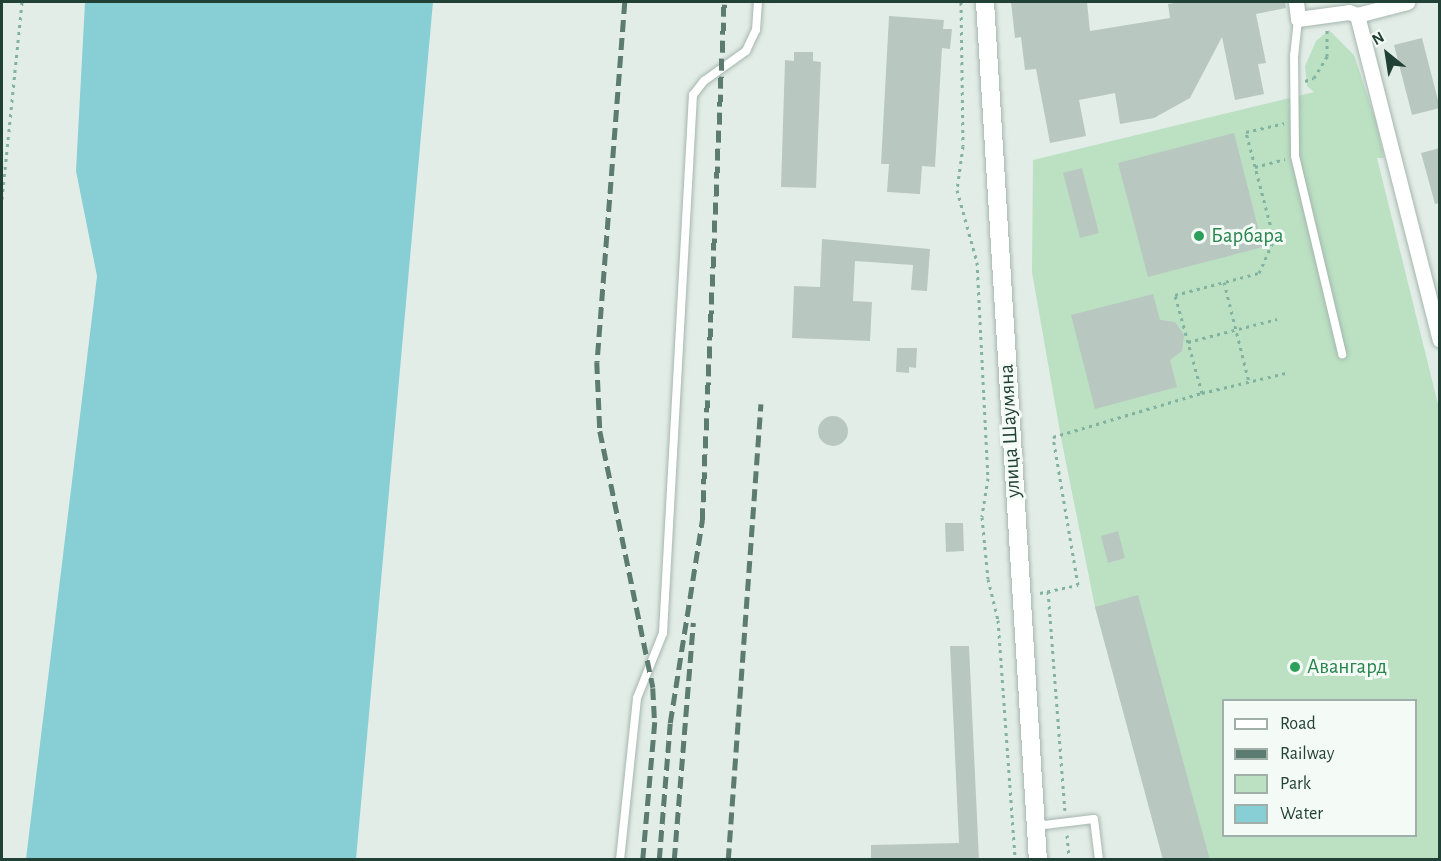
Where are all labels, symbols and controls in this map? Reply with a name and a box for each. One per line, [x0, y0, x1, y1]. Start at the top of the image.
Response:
north arrow [1357, 24, 1417, 84]
text: N [1369, 29, 1387, 48]
place label: Барбара [1211, 223, 1284, 249]
marker: Барбара [1192, 229, 1206, 243]
street label: улица Шаумяна [994, 363, 1026, 499]
place label: Авангард [1307, 654, 1387, 680]
marker: Авангард [1288, 660, 1302, 674]
legend [1222, 699, 1417, 837]
text: Road [1280, 715, 1316, 733]
text: Railway [1280, 745, 1334, 763]
text: Park [1280, 775, 1311, 793]
text: Water [1280, 805, 1323, 823]

